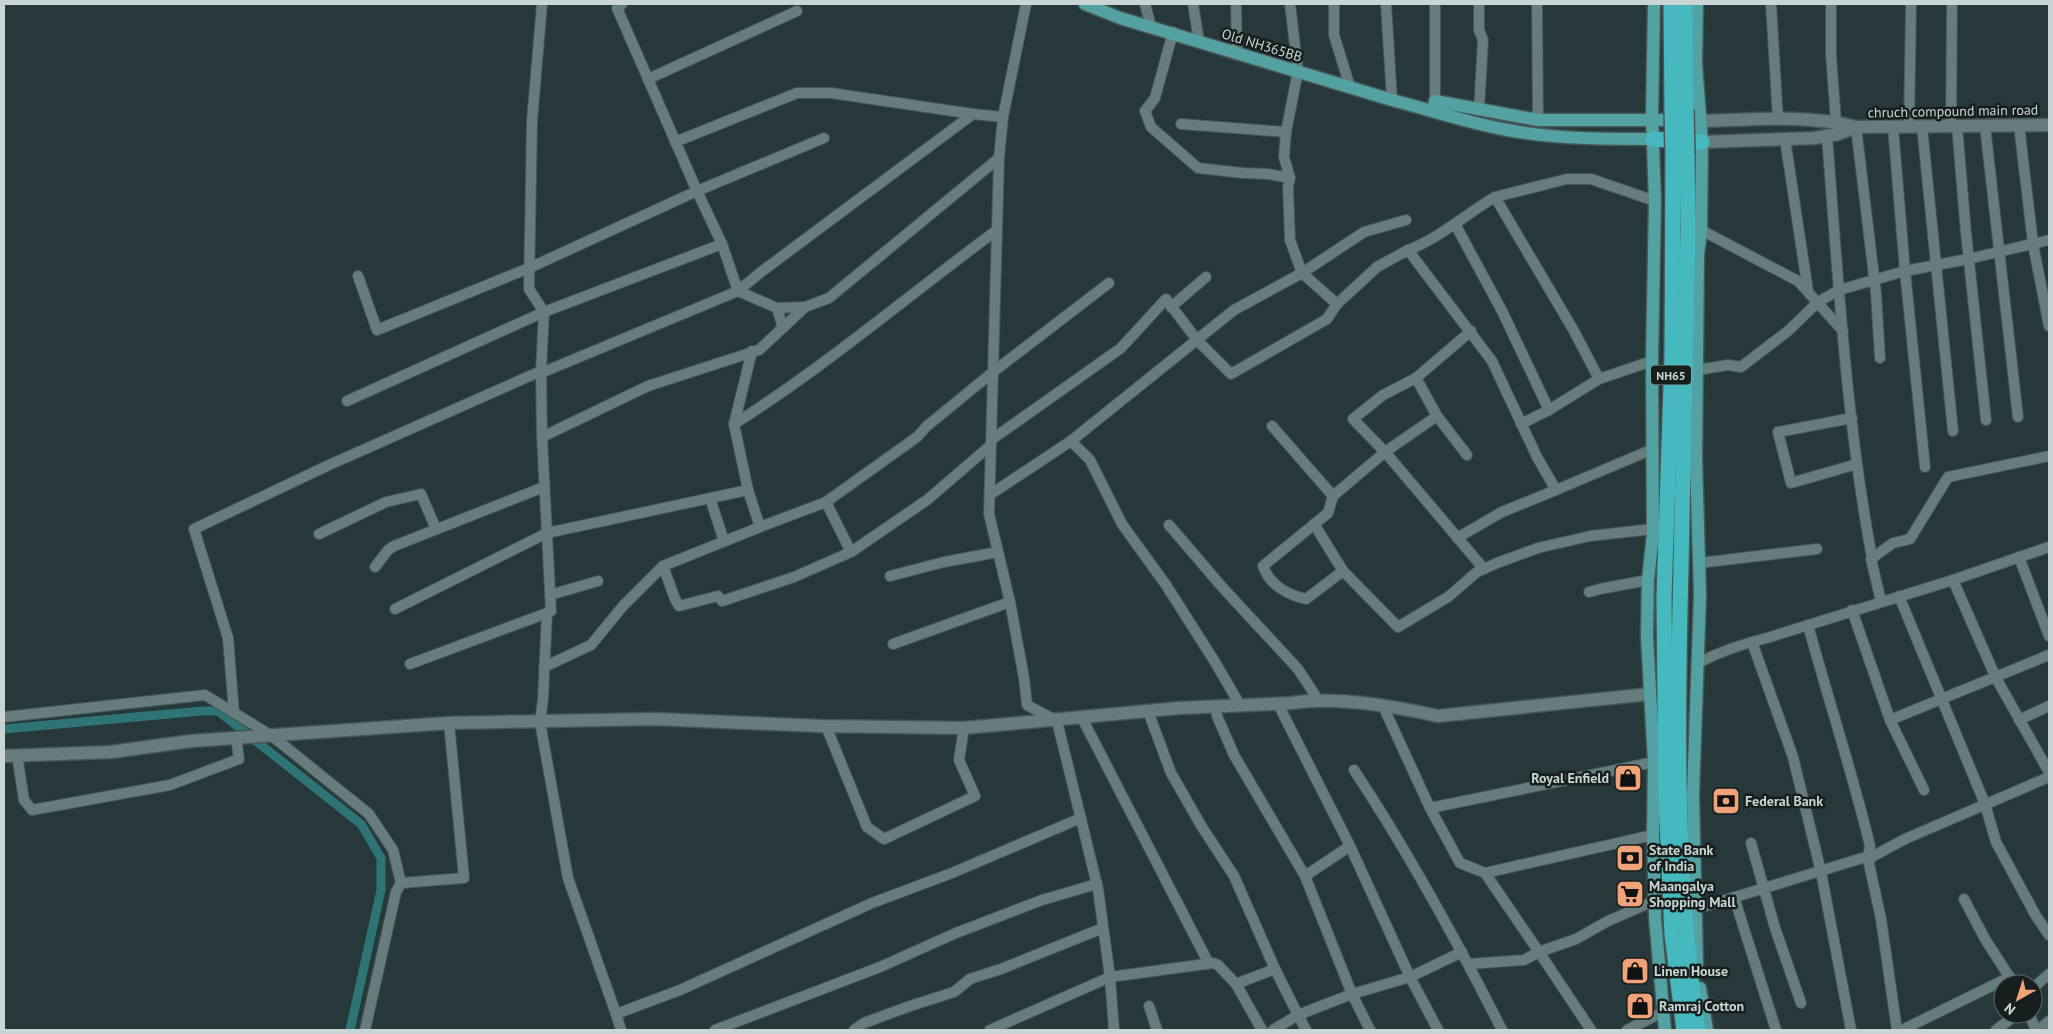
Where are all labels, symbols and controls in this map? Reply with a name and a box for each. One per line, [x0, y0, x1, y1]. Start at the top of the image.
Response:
street label: Old NH365BB [1220, 24, 1304, 66]
street label: chruch compound main road [1868, 101, 2038, 121]
road number: NH65 [1651, 366, 1691, 384]
shop icon: Royal Enfield [1613, 763, 1643, 793]
place label: Royal Enfield [1531, 769, 1609, 787]
bank icon: Federal Bank [1711, 786, 1741, 816]
place label: Federal Bank [1745, 792, 1823, 810]
place label: State Bank of India [1649, 841, 1714, 875]
bank icon: State Bank of India [1615, 843, 1645, 873]
place label: Maangalya Shopping Mall [1649, 877, 1736, 911]
supermarket icon: Maangalya Shopping Mall [1615, 879, 1645, 909]
shop icon: Linen House [1620, 956, 1650, 986]
place label: Linen House [1654, 962, 1728, 980]
north arrow [1993, 974, 2043, 1024]
shop icon: Ramraj Cotton [1625, 991, 1655, 1021]
place label: Ramraj Cotton [1659, 997, 1744, 1015]
text: N [2001, 999, 2019, 1019]

